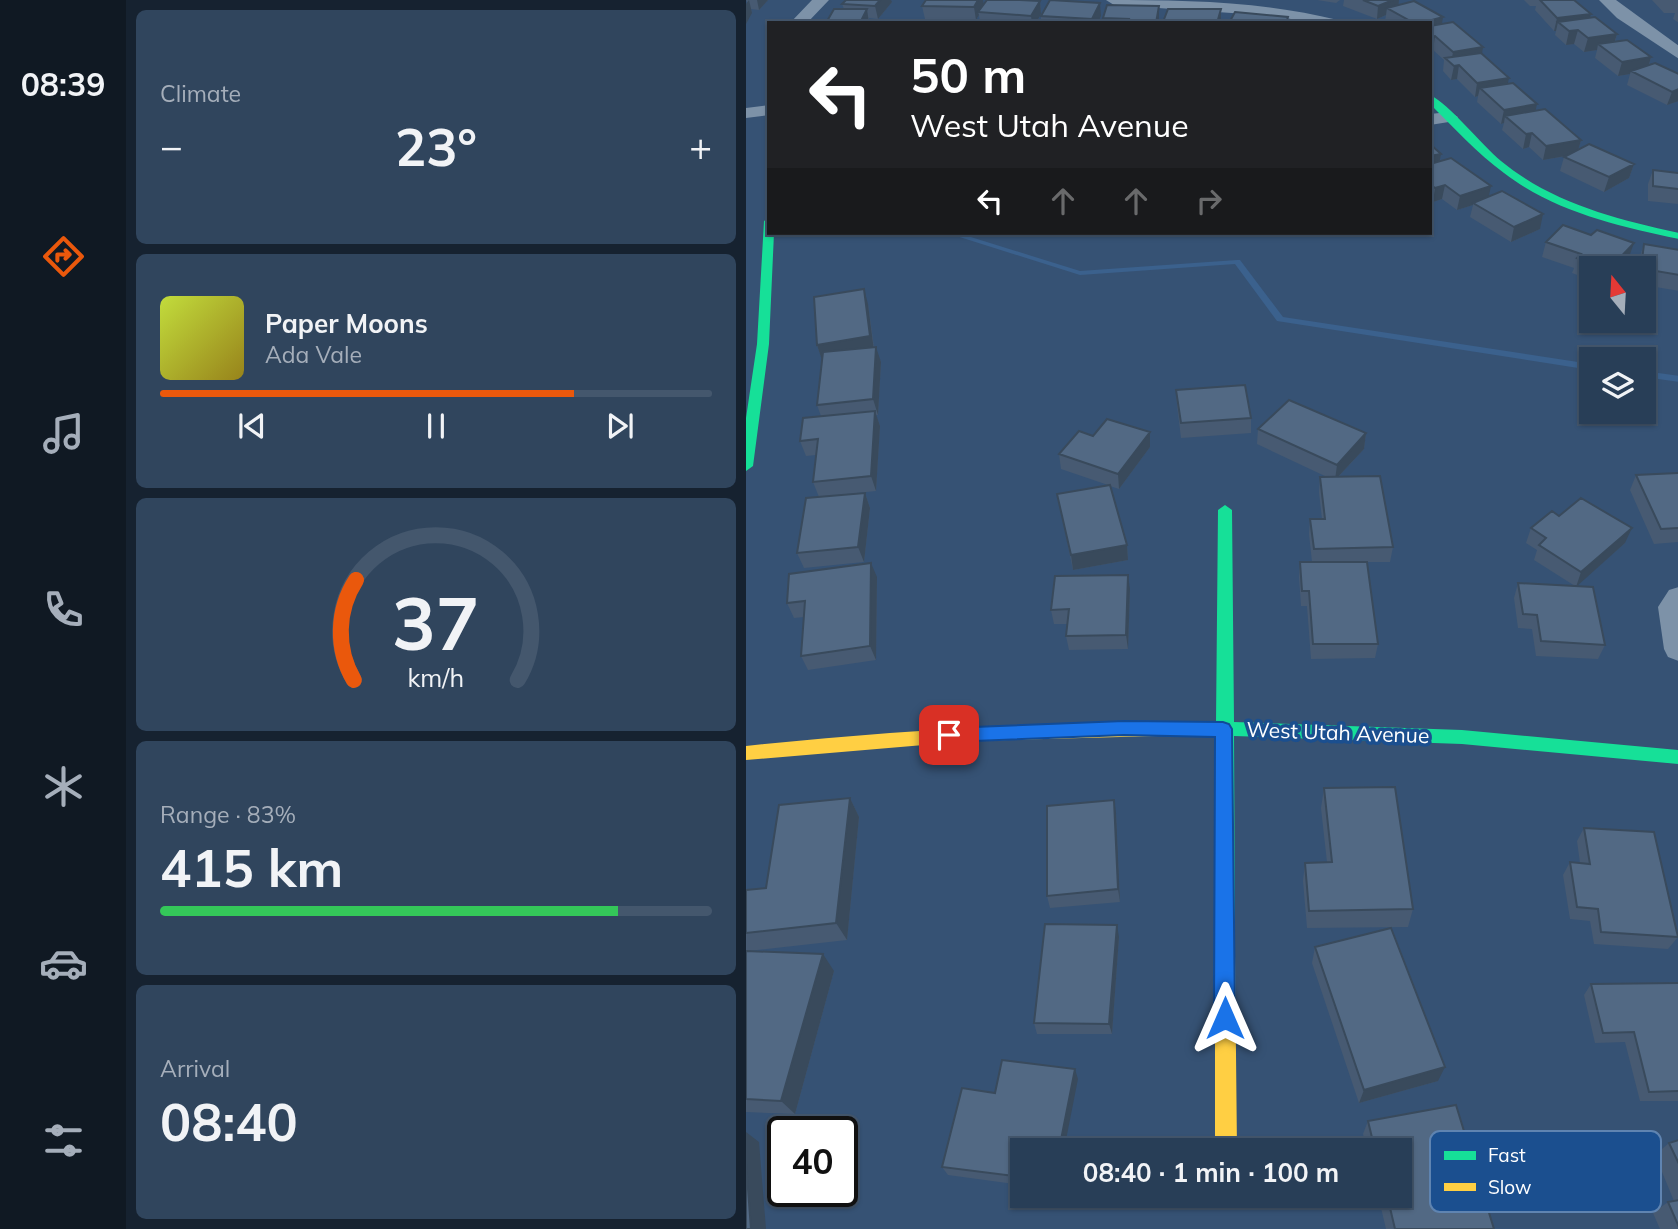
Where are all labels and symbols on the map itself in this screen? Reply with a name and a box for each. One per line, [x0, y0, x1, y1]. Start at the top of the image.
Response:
north arrow [1579, 256, 1656, 332]
pin [919, 705, 979, 765]
street label: West Utah Avenue [1246, 716, 1430, 748]
position arrow [1188, 981, 1262, 1055]
speed limit sign: 40 [767, 1116, 858, 1207]
legend [1430, 1131, 1661, 1212]
text: Fast [1488, 1143, 1526, 1167]
text: Slow [1488, 1175, 1532, 1199]

